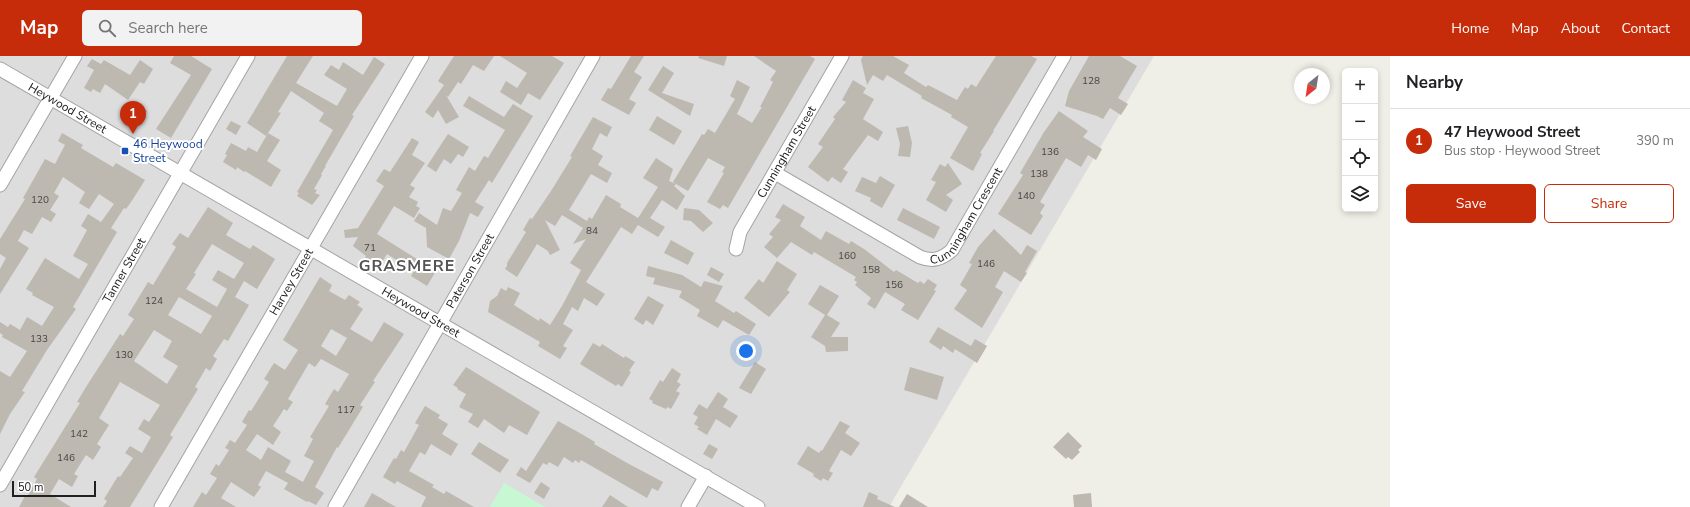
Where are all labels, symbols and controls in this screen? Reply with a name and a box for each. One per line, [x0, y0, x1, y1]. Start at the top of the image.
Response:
search box [82, 10, 362, 46]
text: Map [20, 15, 58, 41]
icon: search [96, 17, 118, 39]
text: Search here [128, 18, 208, 38]
text: Home [1451, 19, 1489, 38]
text: Map [1511, 19, 1539, 38]
text: About [1561, 19, 1600, 38]
text: Contact [1622, 19, 1670, 38]
north arrow [1294, 68, 1330, 104]
map controls [1342, 68, 1378, 212]
button: + [1342, 68, 1378, 104]
text: Nearby [1406, 71, 1463, 94]
house number: 128 [1082, 74, 1100, 88]
street label: Heywood Street [25, 79, 110, 137]
pin: 1 [120, 101, 146, 134]
street label: Cunningham Street [753, 102, 820, 201]
button: − [1342, 104, 1378, 140]
text: 47 Heywood Street [1444, 122, 1580, 142]
text: 1 [1415, 132, 1423, 150]
text: 390 m [1636, 132, 1674, 150]
place label: 46 Heywood Street [133, 136, 203, 166]
button: locate [1342, 140, 1378, 176]
text: Bus stop · Heywood Street [1444, 142, 1600, 160]
house number: 136 [1041, 145, 1059, 159]
marker: 46 Heywood Street [120, 146, 130, 156]
street label: Cunningham Crescent [929, 164, 1006, 268]
house number: 138 [1030, 167, 1048, 181]
button: layers [1342, 176, 1378, 212]
button: Save [1406, 184, 1536, 223]
button: Share [1544, 184, 1674, 223]
house number: 140 [1017, 189, 1035, 203]
house number: 120 [31, 193, 49, 207]
house number: 84 [586, 224, 598, 238]
street label: Paterson Street [442, 230, 498, 311]
street label: Tanner Street [99, 234, 150, 306]
house number: 71 [364, 241, 376, 255]
street label: Harvey Street [266, 245, 317, 318]
house number: 160 [838, 249, 856, 263]
district label: GRASMERE [359, 255, 455, 277]
house number: 146 [977, 257, 995, 271]
house number: 158 [862, 263, 880, 277]
house number: 156 [885, 278, 903, 292]
street label: Heywood Street [379, 283, 464, 342]
house number: 124 [145, 294, 163, 308]
house number: 133 [30, 332, 48, 346]
your location [736, 341, 756, 361]
house number: 130 [115, 348, 133, 362]
house number: 117 [337, 403, 355, 417]
house number: 142 [70, 427, 88, 441]
house number: 146 [57, 451, 75, 465]
scale bar [12, 479, 96, 498]
text: 50 m [18, 480, 43, 495]

